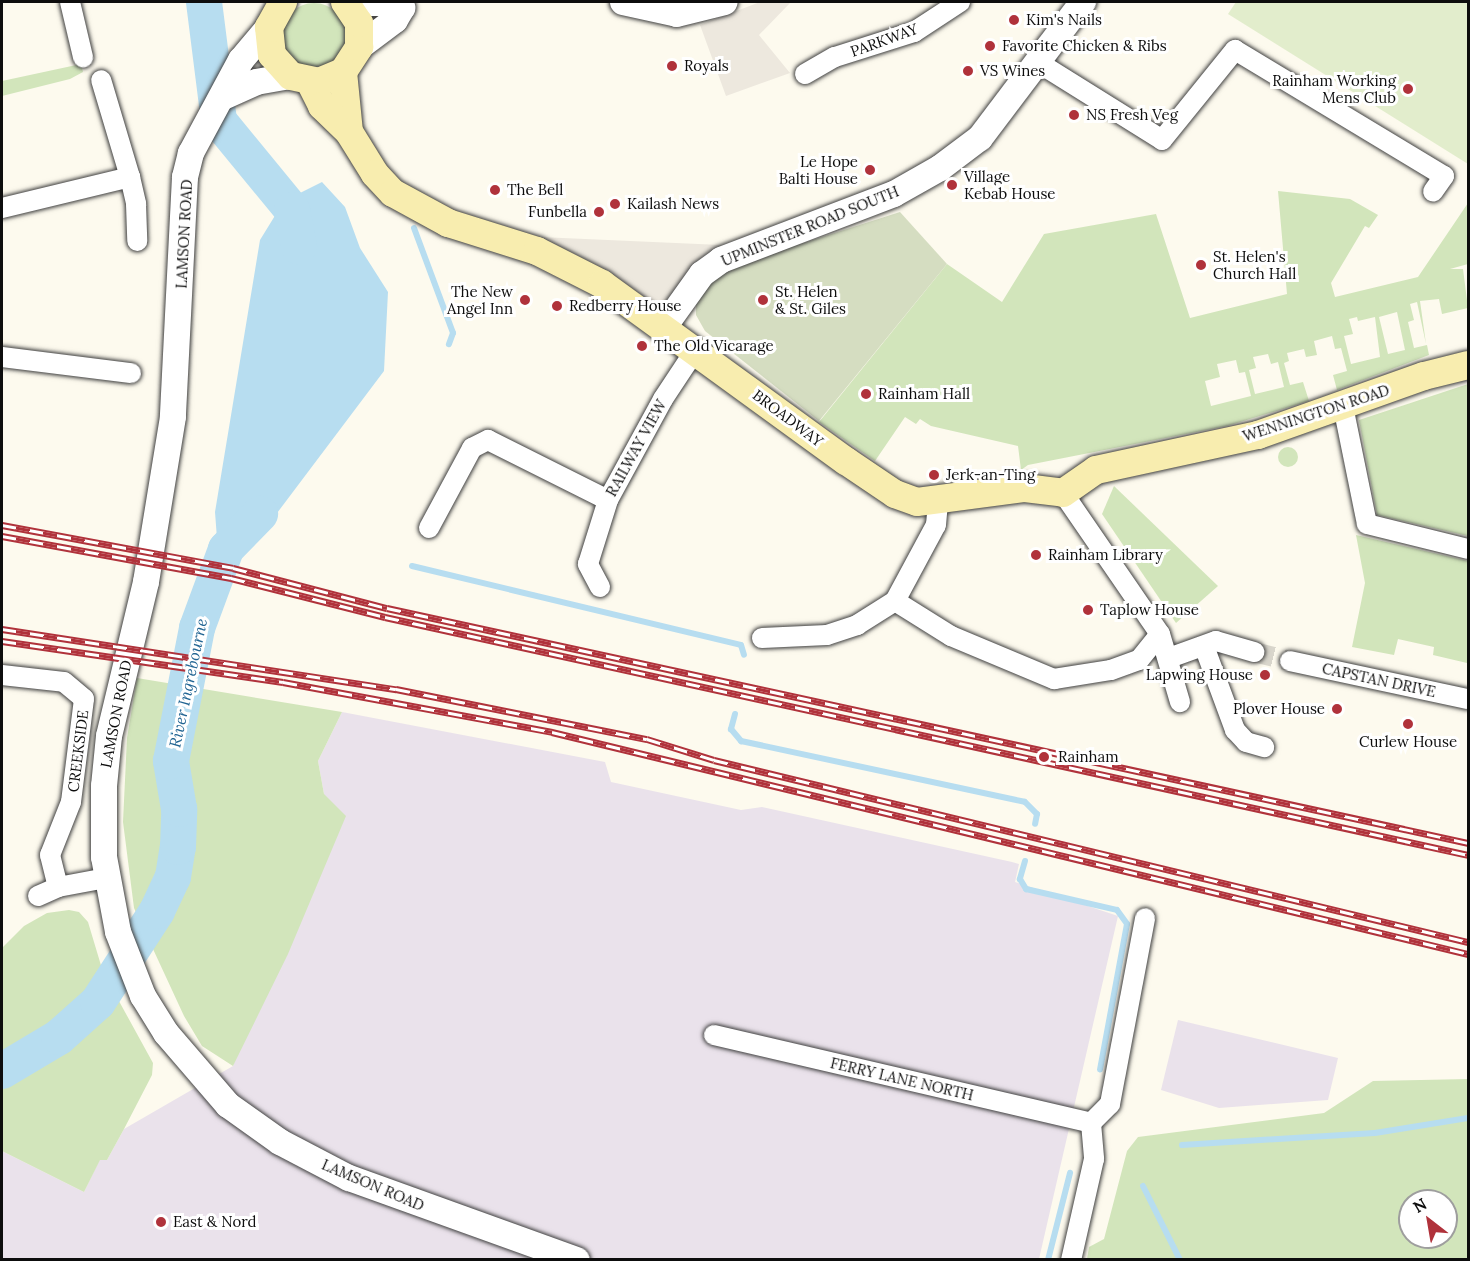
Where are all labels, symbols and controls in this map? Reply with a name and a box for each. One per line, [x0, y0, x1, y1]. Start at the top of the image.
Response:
place label: Kim's Nails [1026, 11, 1102, 29]
marker: Kim's Nails [1007, 13, 1021, 27]
street label: PARKWAY [848, 20, 920, 60]
place label: Favorite Chicken & Ribs [1002, 37, 1167, 55]
marker: Favorite Chicken & Ribs [983, 39, 997, 53]
place label: Royals [684, 57, 729, 75]
marker: Royals [665, 59, 679, 73]
place label: VS Wines [980, 62, 1045, 80]
marker: VS Wines [961, 64, 975, 78]
place label: Rainham Working Mens Club [1272, 71, 1396, 106]
marker: Rainham Working Mens Club [1401, 82, 1415, 96]
place label: NS Fresh Veg [1086, 106, 1178, 124]
marker: NS Fresh Veg [1067, 108, 1081, 122]
place label: Le Hope Balti House [779, 152, 858, 187]
marker: Le Hope Balti House [863, 163, 877, 177]
place label: Village Kebab House [964, 167, 1055, 202]
marker: Village Kebab House [945, 178, 959, 192]
street label: LAMSON ROAD [172, 179, 196, 289]
place label: The Bell [507, 181, 563, 199]
street label: UPMINSTER ROAD SOUTH [719, 182, 901, 270]
marker: The Bell [488, 183, 502, 197]
place label: Kailash News [627, 195, 719, 213]
marker: Kailash News [608, 197, 622, 211]
place label: Funbella [528, 203, 587, 221]
marker: Funbella [592, 205, 606, 219]
place label: St. Helen's Church Hall [1213, 247, 1296, 282]
marker: St. Helen's Church Hall [1194, 258, 1208, 272]
place label: The New Angel Inn [447, 282, 513, 317]
place label: St. Helen & St. Giles [775, 282, 846, 317]
marker: The New Angel Inn [518, 293, 532, 307]
marker: St. Helen & St. Giles [756, 293, 770, 307]
place label: Redberry House [569, 297, 681, 315]
marker: Redberry House [550, 299, 564, 313]
place label: The Old Vicarage [654, 337, 774, 355]
marker: The Old Vicarage [635, 339, 649, 353]
street label: WENNINGTON ROAD [1240, 381, 1392, 445]
place label: Rainham Hall [878, 385, 970, 403]
street label: BROADWAY [749, 386, 827, 450]
marker: Rainham Hall [859, 387, 873, 401]
street label: RAILWAY VIEW [602, 396, 670, 500]
place label: Jerk-an-Ting [946, 466, 1035, 484]
marker: Jerk-an-Ting [927, 468, 941, 482]
place label: Rainham Library [1048, 546, 1163, 564]
marker: Rainham Library [1029, 548, 1043, 562]
place label: Taplow House [1100, 601, 1199, 619]
marker: Taplow House [1081, 603, 1095, 617]
water label: River Ingrebourne [165, 617, 211, 749]
street label: LAMSON ROAD [97, 659, 135, 769]
street label: CAPSTAN DRIVE [1320, 659, 1438, 701]
place label: Lapwing House [1146, 666, 1253, 684]
marker: Lapwing House [1258, 668, 1272, 682]
place label: Plover House [1233, 700, 1325, 718]
marker: Plover House [1330, 702, 1344, 716]
street label: CREEKSIDE [64, 709, 92, 793]
marker: Curlew House [1401, 717, 1415, 731]
place label: Curlew House [1359, 733, 1457, 751]
marker: Rainham [1035, 748, 1053, 766]
place label: Rainham [1058, 748, 1119, 766]
street label: FERRY LANE NORTH [829, 1054, 975, 1104]
street label: LAMSON ROAD [319, 1155, 427, 1215]
north arrow [1398, 1189, 1458, 1249]
text: N [1409, 1194, 1430, 1217]
place label: East & Nord [173, 1213, 257, 1231]
marker: East & Nord [154, 1215, 168, 1229]

